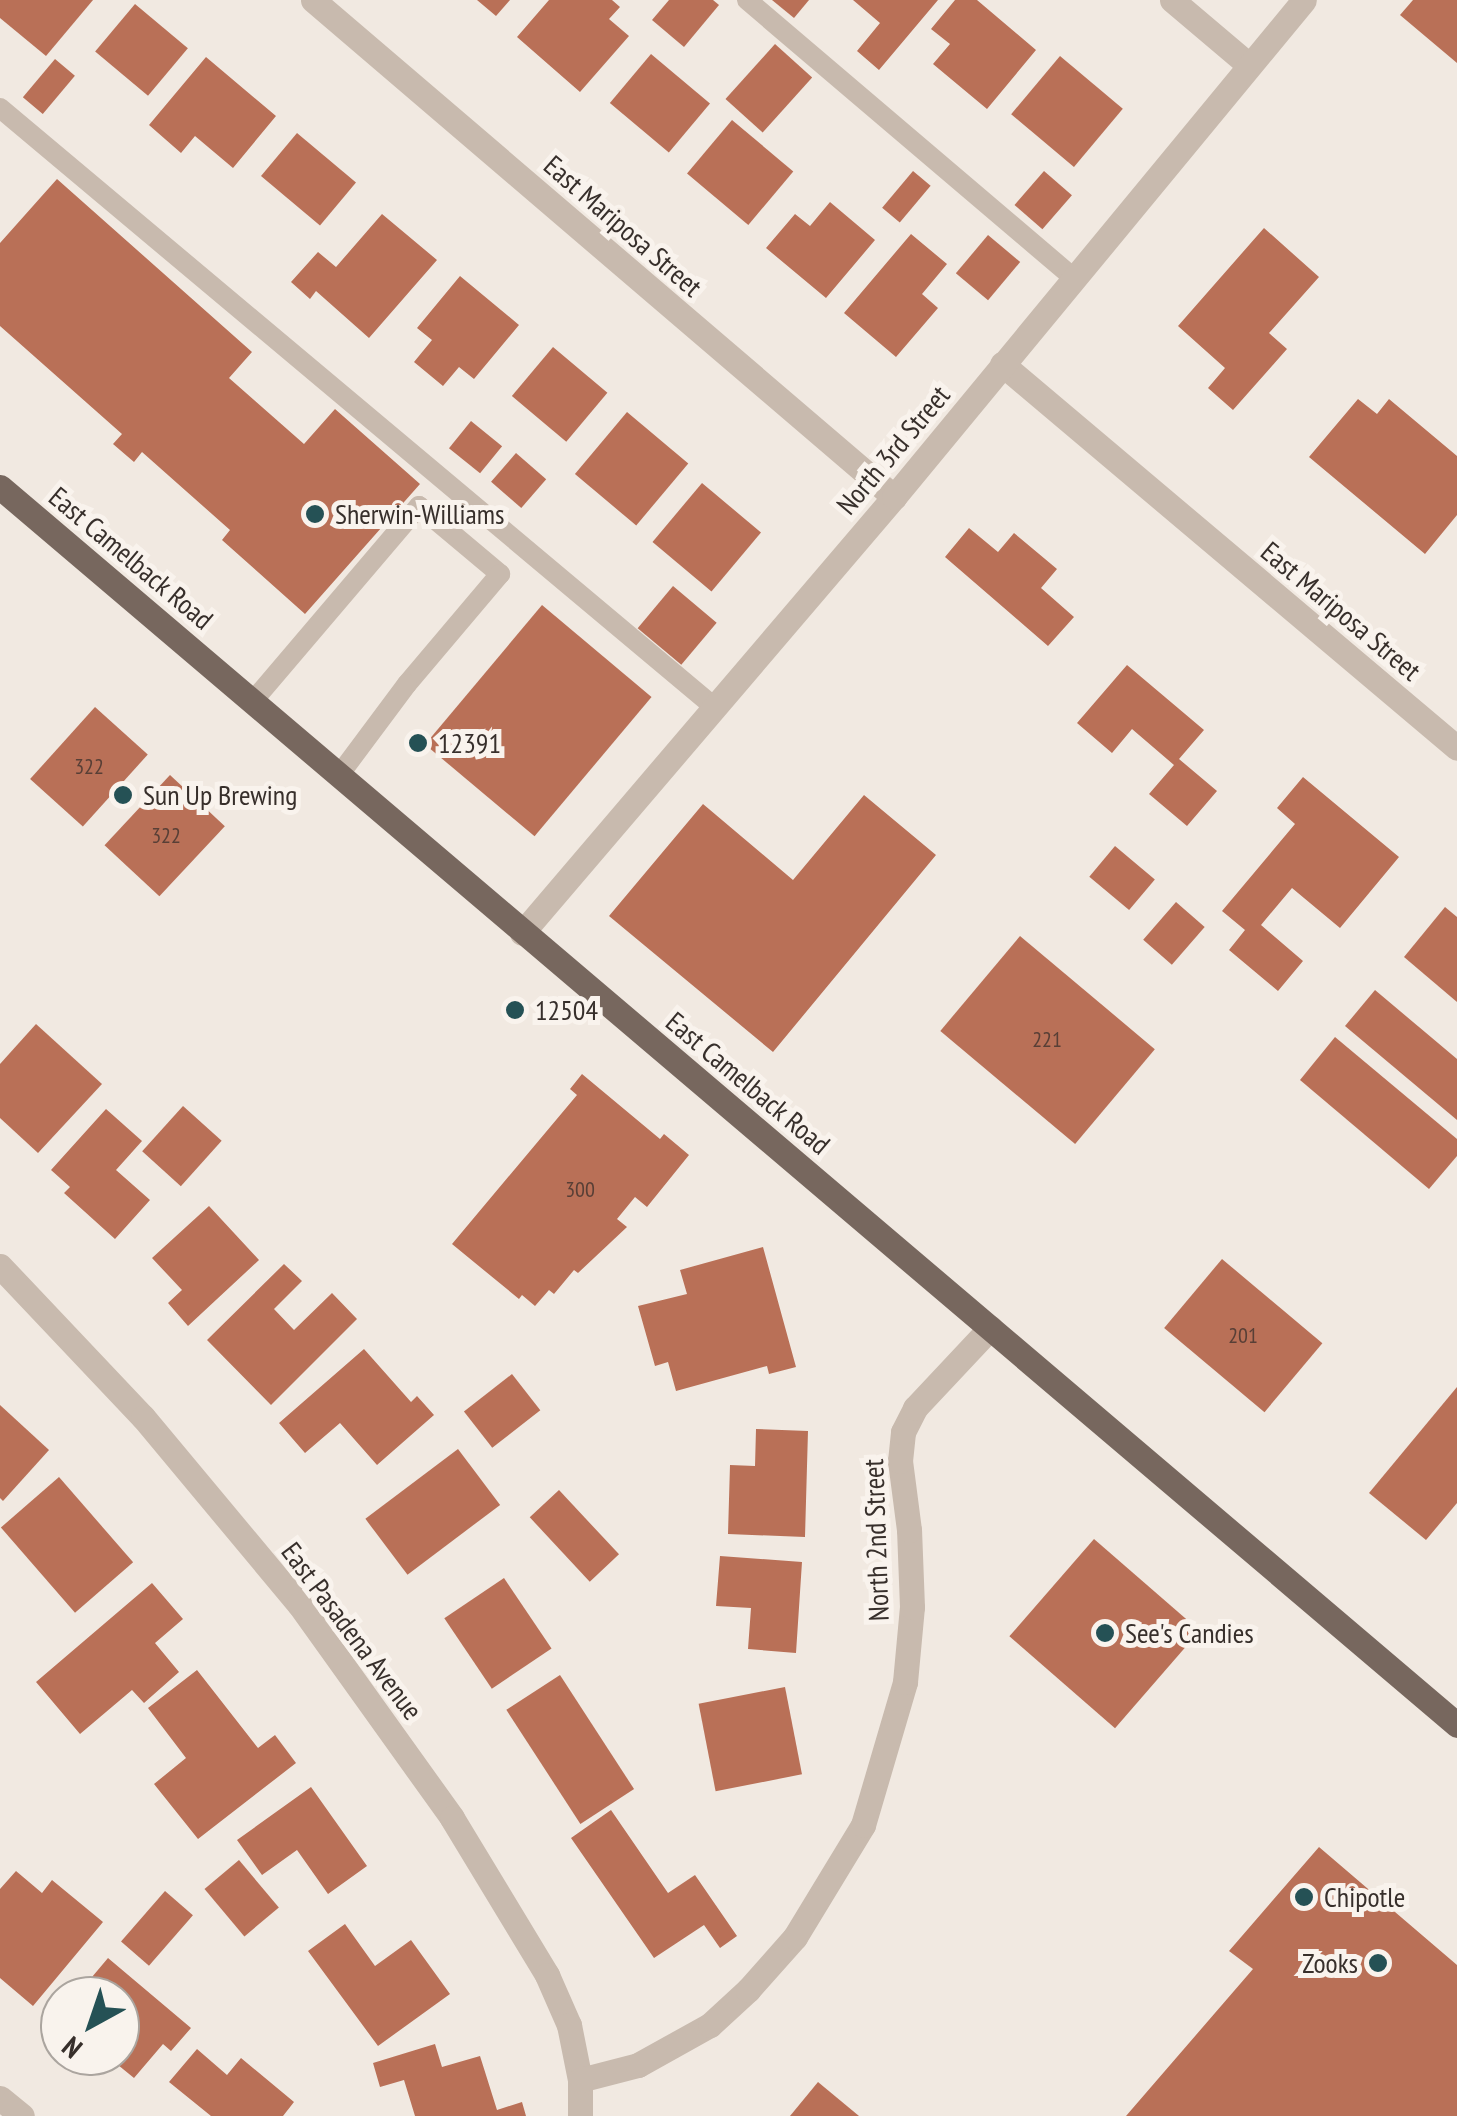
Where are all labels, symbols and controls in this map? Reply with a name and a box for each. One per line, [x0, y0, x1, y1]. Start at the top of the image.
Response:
street label: East Mariposa Street [537, 148, 709, 304]
street label: North 3rd Street [829, 379, 957, 521]
street label: East Camelback Road [42, 480, 220, 636]
place label: Sherwin-Williams [335, 497, 504, 531]
marker: Sherwin-Williams [304, 503, 326, 525]
street label: East Mariposa Street [1254, 535, 1428, 687]
place label: 12391 [438, 726, 501, 760]
marker: 12391 [407, 732, 429, 754]
house number: 322 [74, 754, 104, 780]
place label: Sun Up Brewing [143, 778, 297, 812]
marker: Sun Up Brewing [112, 784, 134, 806]
house number: 322 [151, 823, 181, 849]
place label: 12504 [535, 993, 598, 1027]
marker: 12504 [504, 999, 526, 1021]
street label: East Camelback Road [659, 1005, 837, 1161]
house number: 221 [1032, 1027, 1062, 1053]
house number: 300 [565, 1177, 595, 1203]
house number: 201 [1228, 1323, 1258, 1349]
street label: North 2nd Street [856, 1458, 896, 1622]
street label: East Pasadena Avenue [274, 1535, 430, 1727]
place label: See's Candies [1125, 1616, 1254, 1650]
marker: See's Candies [1094, 1622, 1116, 1644]
place label: Chipotle [1324, 1880, 1405, 1914]
marker: Chipotle [1293, 1886, 1315, 1908]
place label: Zooks [1302, 1946, 1358, 1980]
marker: Zooks [1367, 1952, 1389, 1974]
north arrow [40, 1976, 140, 2076]
text: N [54, 2029, 89, 2067]

